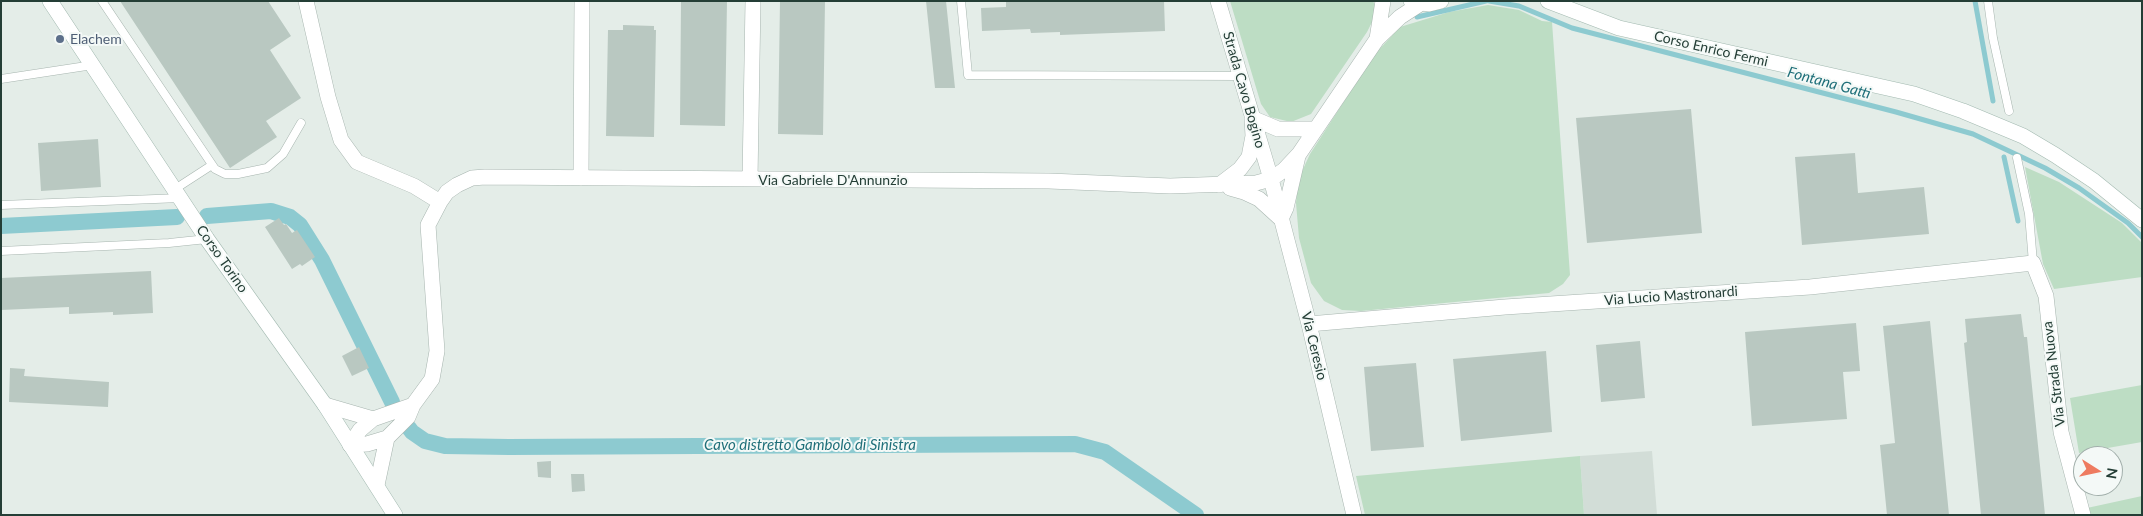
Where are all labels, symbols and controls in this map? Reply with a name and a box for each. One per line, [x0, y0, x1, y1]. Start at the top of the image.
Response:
street label: Corso Enrico Fermi [1652, 28, 1770, 70]
street label: Strada Cavo Bogino [1219, 30, 1269, 150]
place label: Elachem [70, 31, 122, 47]
marker: Elachem [54, 33, 66, 45]
water label: Fontana Gatti [1785, 63, 1873, 103]
street label: Via Gabriele D'Annunzio [758, 172, 908, 188]
street label: Corso Torino [193, 222, 251, 296]
street label: Via Lucio Mastronardi [1604, 283, 1738, 309]
street label: Via Ceresio [1297, 310, 1331, 382]
street label: Via Strada Nuova [2039, 320, 2069, 428]
water label: Cavo distretto Gambolò di Sinistra [704, 436, 916, 454]
north arrow [2073, 446, 2123, 496]
text: N [2103, 467, 2122, 480]

